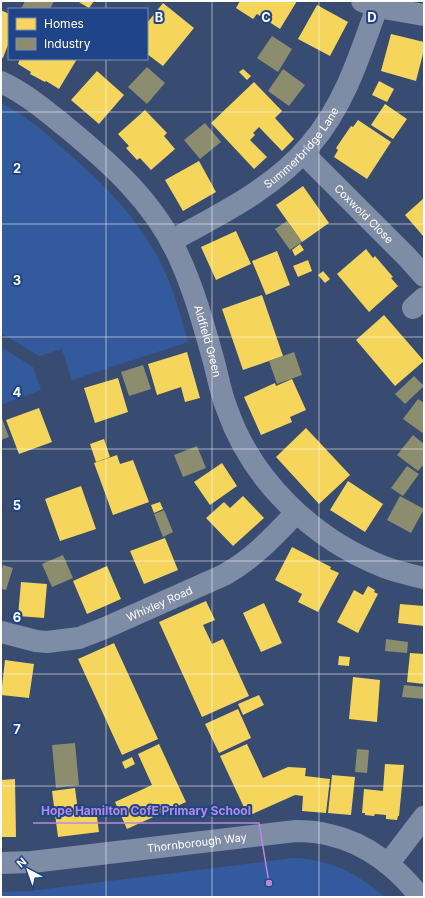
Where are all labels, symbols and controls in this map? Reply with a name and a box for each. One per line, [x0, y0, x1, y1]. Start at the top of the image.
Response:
legend [8, 8, 148, 60]
text: B [155, 9, 164, 25]
text: C [261, 9, 271, 25]
text: D [367, 9, 377, 25]
text: Homes [44, 16, 84, 31]
text: Industry [44, 36, 91, 51]
street label: Summerbridge Lane [261, 105, 342, 192]
text: 2 [13, 160, 21, 176]
street label: Coxwold Close [331, 181, 396, 246]
text: 3 [13, 272, 21, 288]
street label: Aldfield Green [191, 303, 224, 378]
text: 4 [13, 384, 22, 400]
text: 5 [13, 497, 21, 513]
street label: Whixley Road [124, 583, 195, 624]
text: 6 [13, 609, 21, 625]
text: 7 [13, 721, 21, 737]
callout: Hope Hamilton CofE Primary School [33, 799, 259, 823]
text: Hope Hamilton CofE Primary School [41, 803, 251, 818]
street label: Thornborough Way [146, 830, 248, 855]
north arrow [8, 850, 48, 890]
text: N [14, 854, 29, 870]

